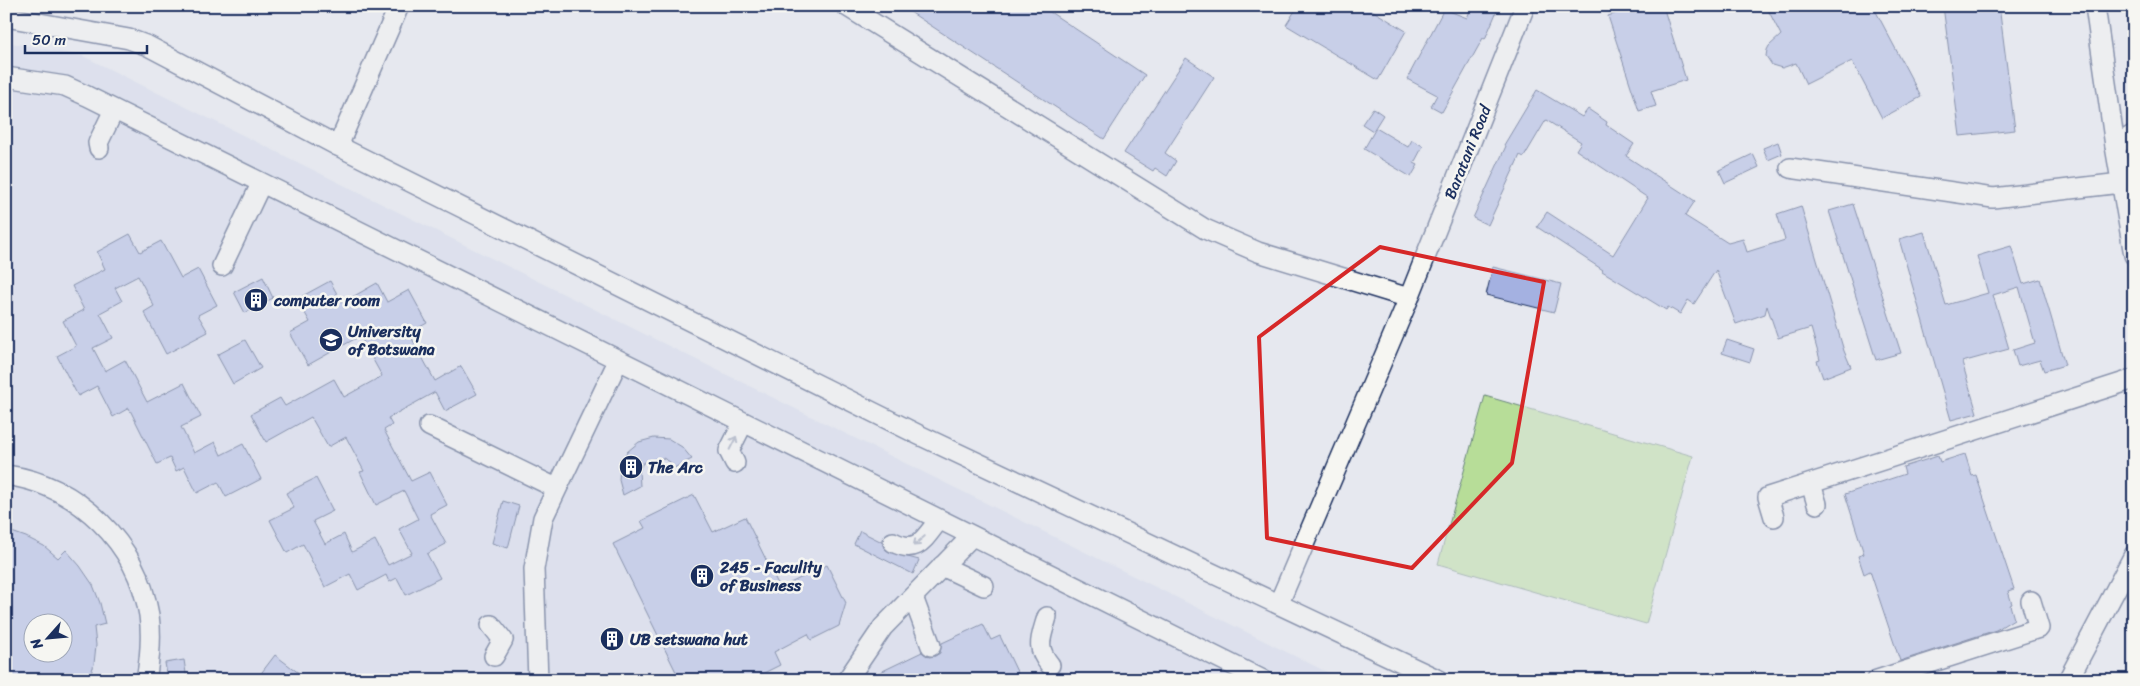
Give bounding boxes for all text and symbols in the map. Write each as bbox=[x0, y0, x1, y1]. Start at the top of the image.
scale bar bbox=[25, 22, 148, 54]
text: 50 m bbox=[32, 27, 67, 53]
street label: Baratani Road bbox=[1435, 99, 1500, 204]
place label: computer room bbox=[273, 286, 381, 315]
building icon: computer room bbox=[243, 287, 269, 313]
place label: University of Botswana bbox=[348, 317, 435, 364]
school or university icon: University of Botswana bbox=[318, 327, 344, 353]
one-way arrow bbox=[729, 436, 738, 451]
place label: The Arc bbox=[648, 453, 704, 482]
building icon: The Arc bbox=[618, 454, 644, 480]
one-way arrow bbox=[913, 536, 926, 547]
place label: 245 - Faculity of Business bbox=[719, 553, 822, 600]
building icon: 245 - Faculity of Business bbox=[689, 563, 715, 589]
north arrow bbox=[22, 614, 72, 664]
place label: UB setswana hut bbox=[630, 625, 748, 654]
building icon: UB setswana hut bbox=[599, 626, 625, 652]
text: N bbox=[23, 633, 51, 655]

